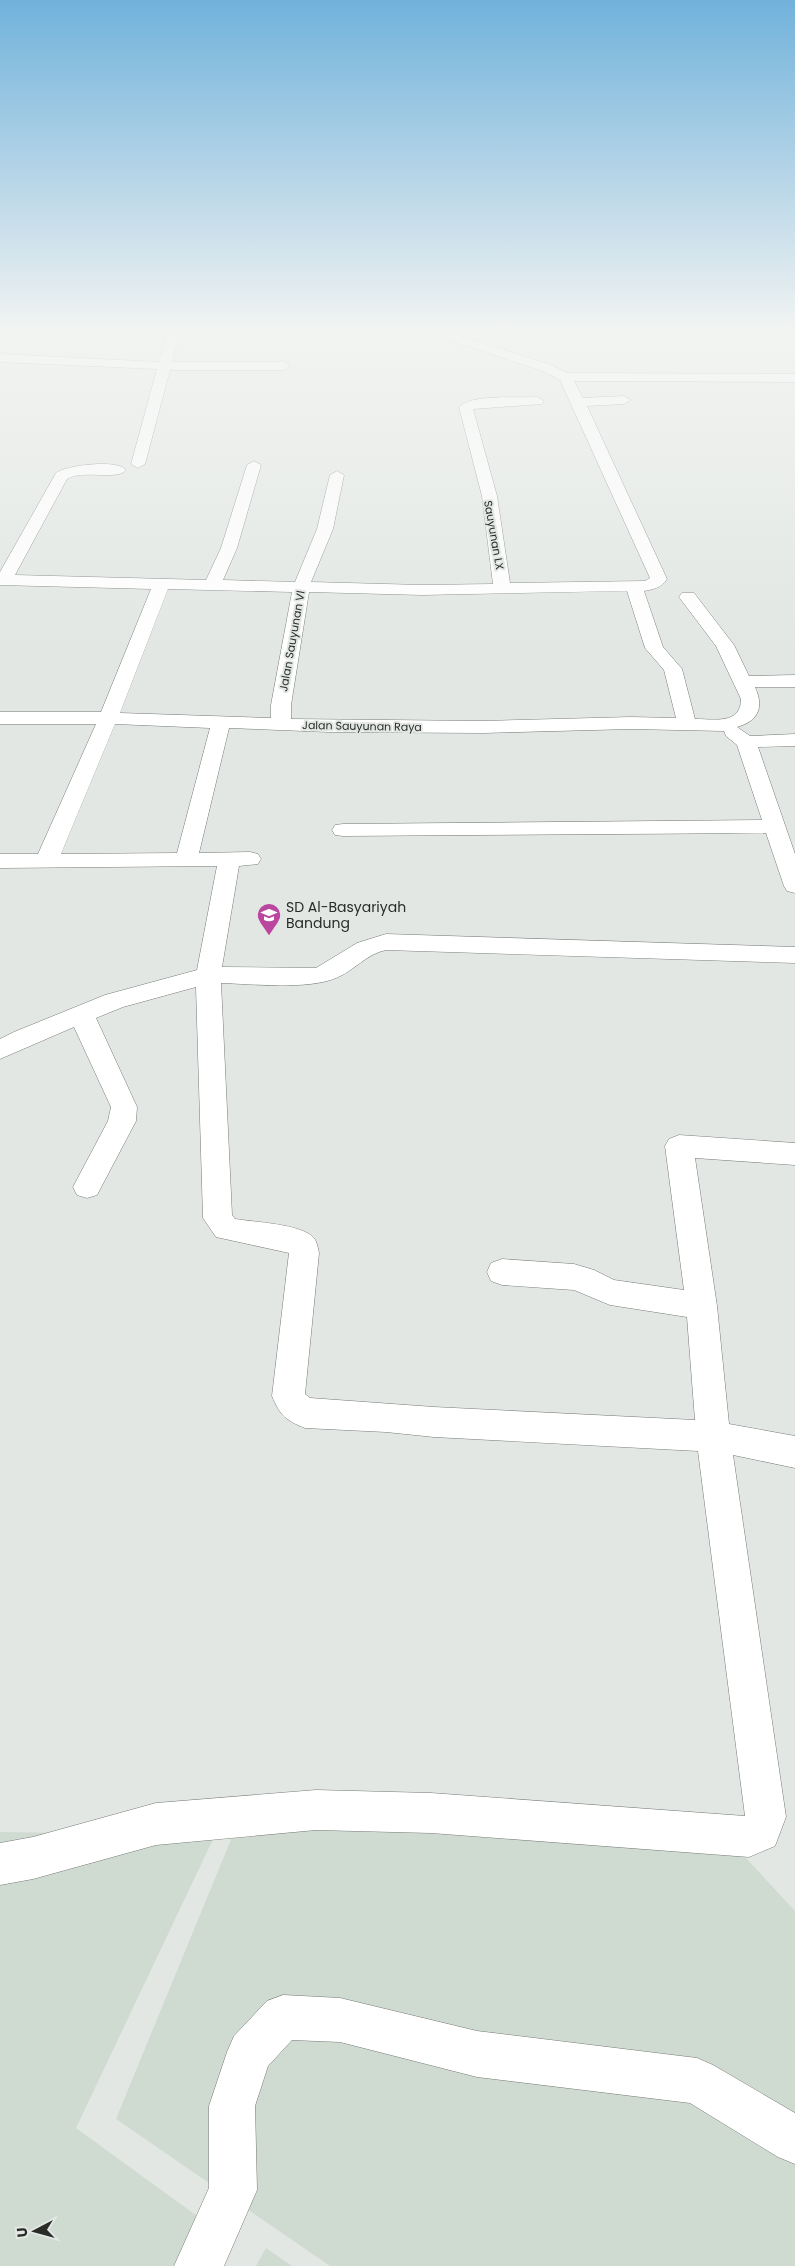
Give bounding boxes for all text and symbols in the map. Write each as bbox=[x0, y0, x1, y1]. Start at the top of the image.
street label: Sauyunan LX bbox=[480, 499, 508, 571]
street label: Jalan Sauyunan Vl bbox=[275, 589, 309, 693]
street label: Jalan Sauyunan Raya bbox=[302, 717, 422, 735]
place label: SD Al-Basyariyah Bandung bbox=[286, 897, 406, 933]
school or university icon: SD Al-Basyariyah Bandung bbox=[256, 902, 282, 936]
north arrow bbox=[10, 2206, 60, 2256]
text: U bbox=[12, 2226, 33, 2238]

